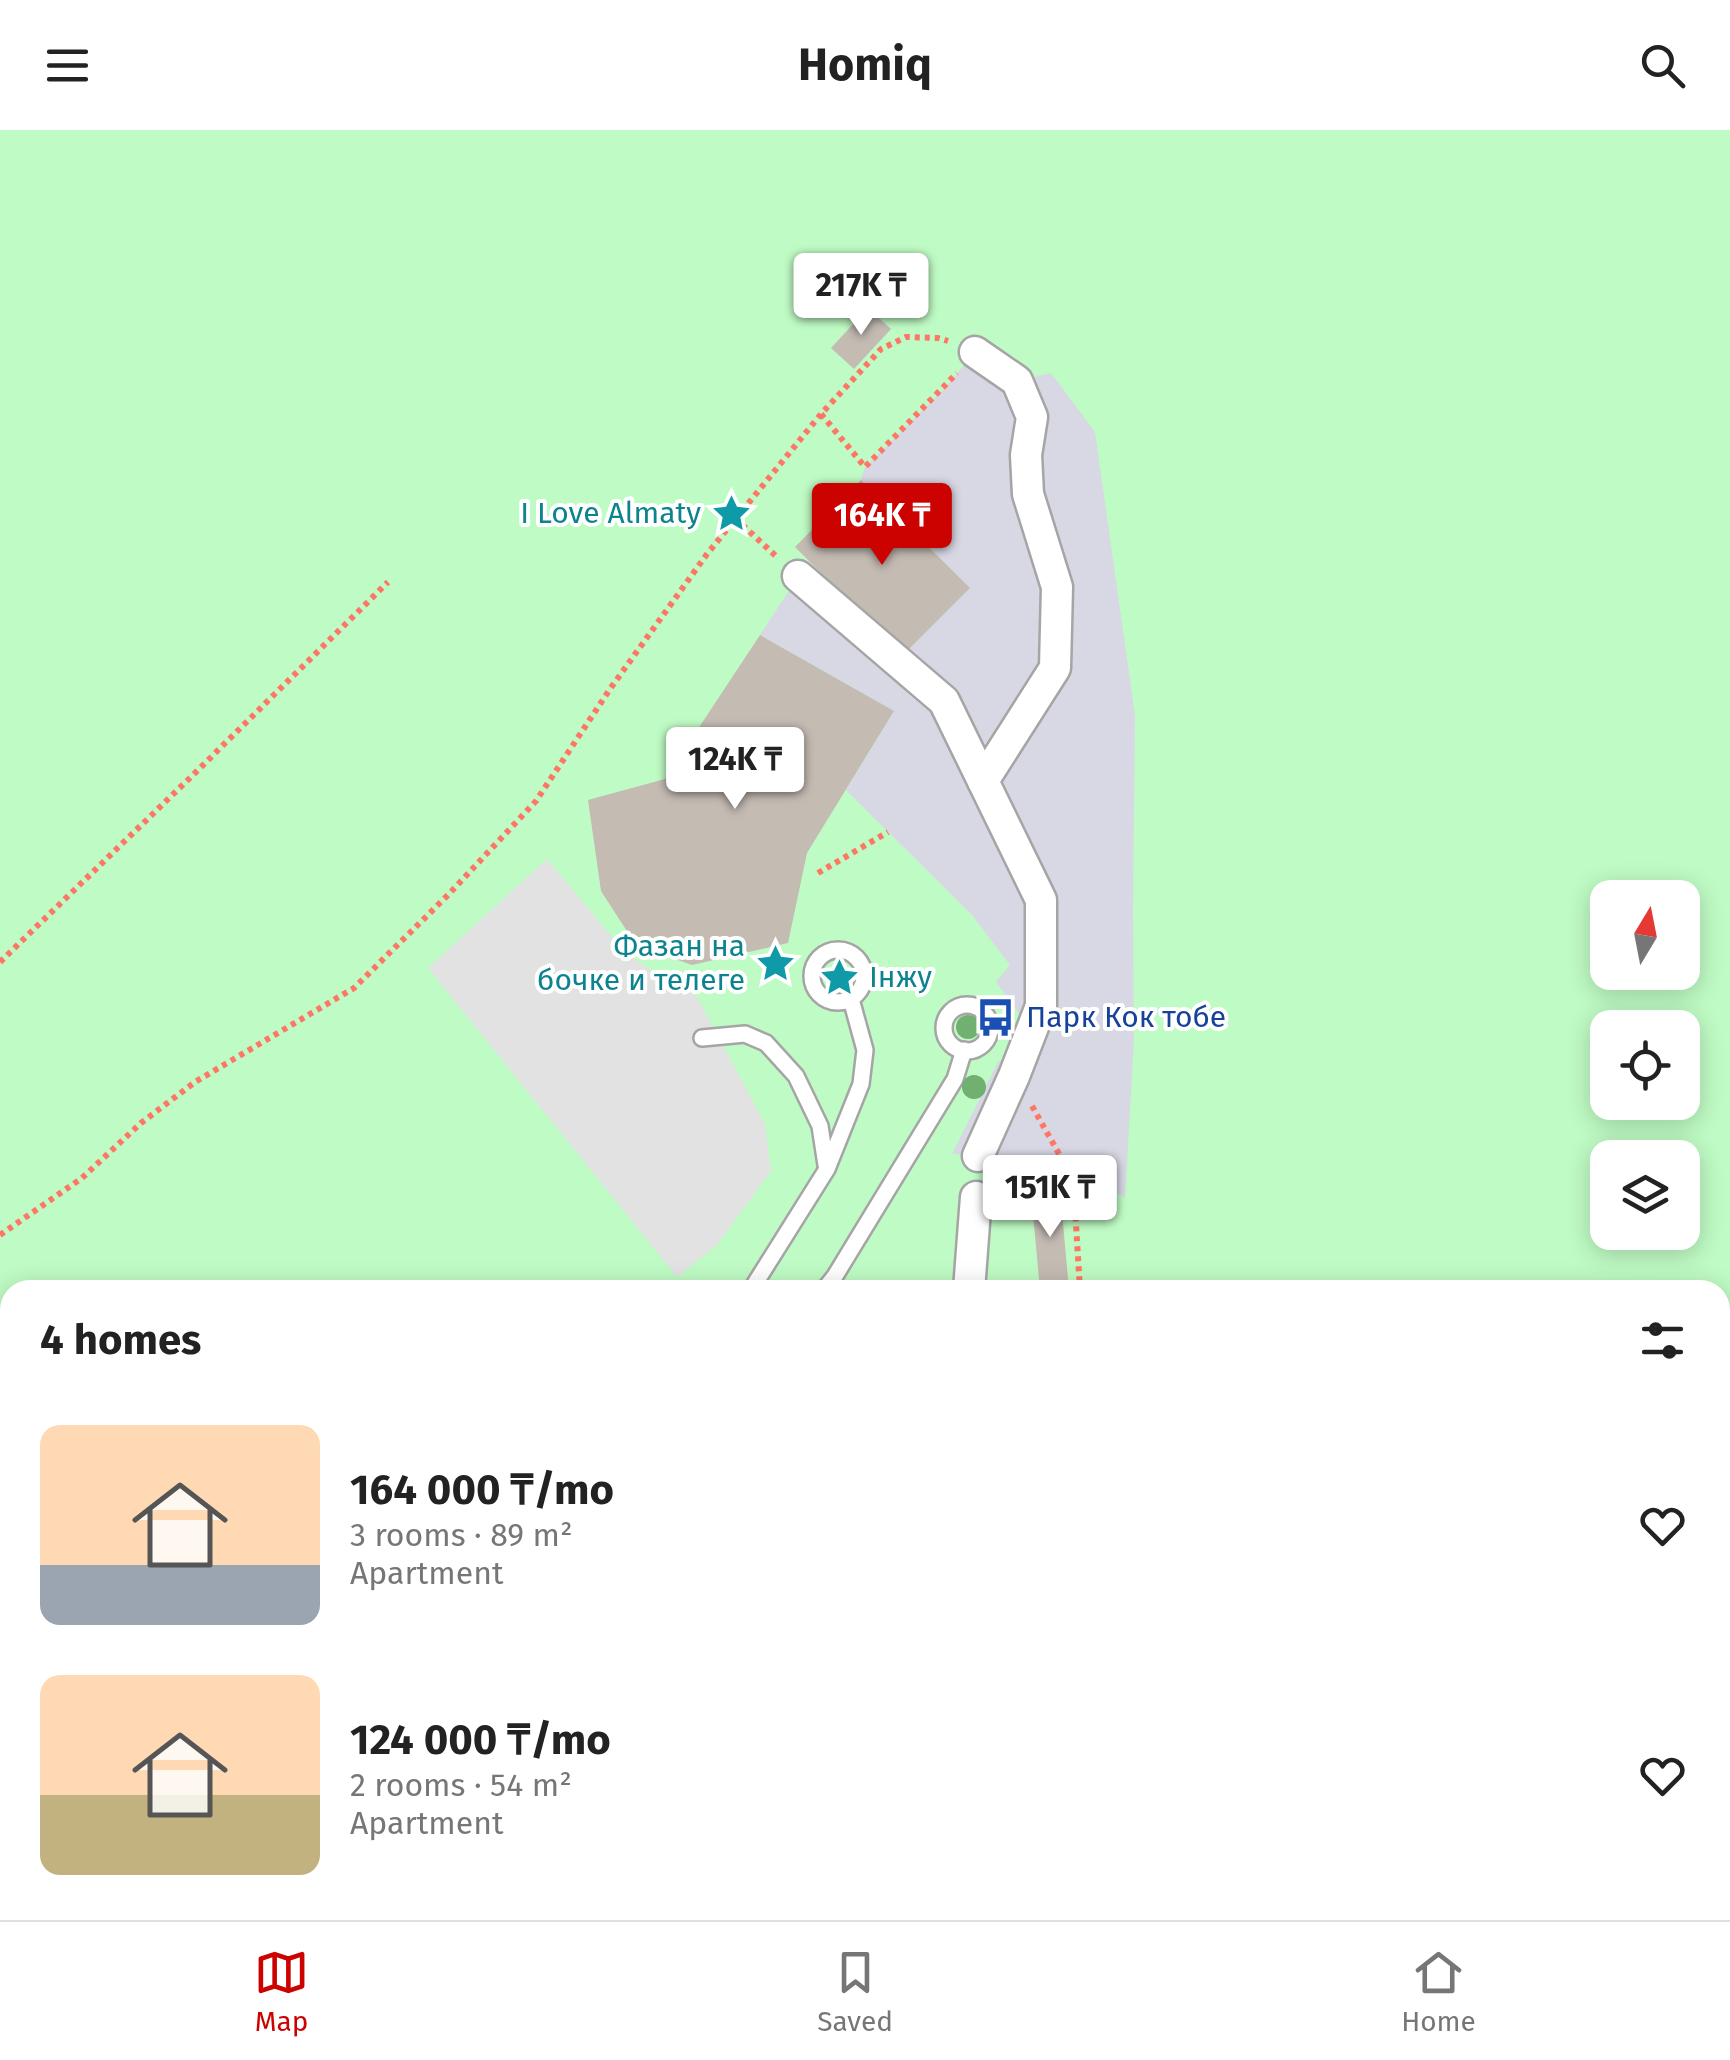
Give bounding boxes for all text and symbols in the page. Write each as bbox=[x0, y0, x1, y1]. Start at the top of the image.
icon: menu bbox=[40, 38, 95, 93]
text: Homiq bbox=[798, 38, 932, 92]
icon: search bbox=[1635, 38, 1690, 93]
pin: 217K ₸ bbox=[780, 253, 942, 338]
text: 217K ₸ bbox=[816, 266, 906, 304]
pin: 164K ₸ bbox=[801, 483, 963, 568]
place icon: I Love Almaty bbox=[710, 492, 752, 534]
place label: I Love Almaty bbox=[520, 495, 701, 531]
text: 164K ₸ bbox=[834, 496, 930, 534]
pin: 124K ₸ bbox=[654, 727, 816, 812]
text: 124K ₸ bbox=[688, 740, 782, 778]
north arrow bbox=[1590, 880, 1700, 990]
map controls bbox=[1590, 880, 1700, 1250]
place label: Фазан на бочке и телеге bbox=[537, 928, 745, 998]
place icon: Фазан на бочке и телеге bbox=[754, 942, 796, 984]
place icon: Інжу bbox=[818, 956, 860, 998]
place label: Інжу bbox=[869, 959, 932, 995]
bus stop icon: Парк Кок тобе bbox=[975, 996, 1017, 1038]
place label: Парк Кок тобе bbox=[1026, 999, 1226, 1035]
button: locate bbox=[1590, 1010, 1700, 1120]
button: layers bbox=[1590, 1140, 1700, 1250]
pin: 151K ₸ bbox=[969, 1155, 1131, 1240]
text: 151K ₸ bbox=[1005, 1168, 1095, 1206]
icon: filters bbox=[1635, 1313, 1690, 1368]
text: 4 homes bbox=[40, 1315, 201, 1365]
icon: home bbox=[120, 1465, 240, 1585]
text: 164 000 ₸/mo bbox=[350, 1465, 614, 1515]
icon: heart bbox=[1635, 1498, 1690, 1553]
text: 3 rooms · 89 m² bbox=[350, 1516, 573, 1554]
text: Apartment bbox=[350, 1554, 504, 1592]
icon: home bbox=[120, 1715, 240, 1835]
text: 124 000 ₸/mo bbox=[350, 1715, 611, 1765]
icon: heart bbox=[1635, 1748, 1690, 1803]
text: 2 rooms · 54 m² bbox=[350, 1766, 572, 1804]
text: Apartment bbox=[350, 1804, 504, 1842]
tab: Map bbox=[254, 1945, 309, 2038]
tab: Saved bbox=[817, 1945, 893, 2038]
tab: Home bbox=[1401, 1945, 1476, 2038]

